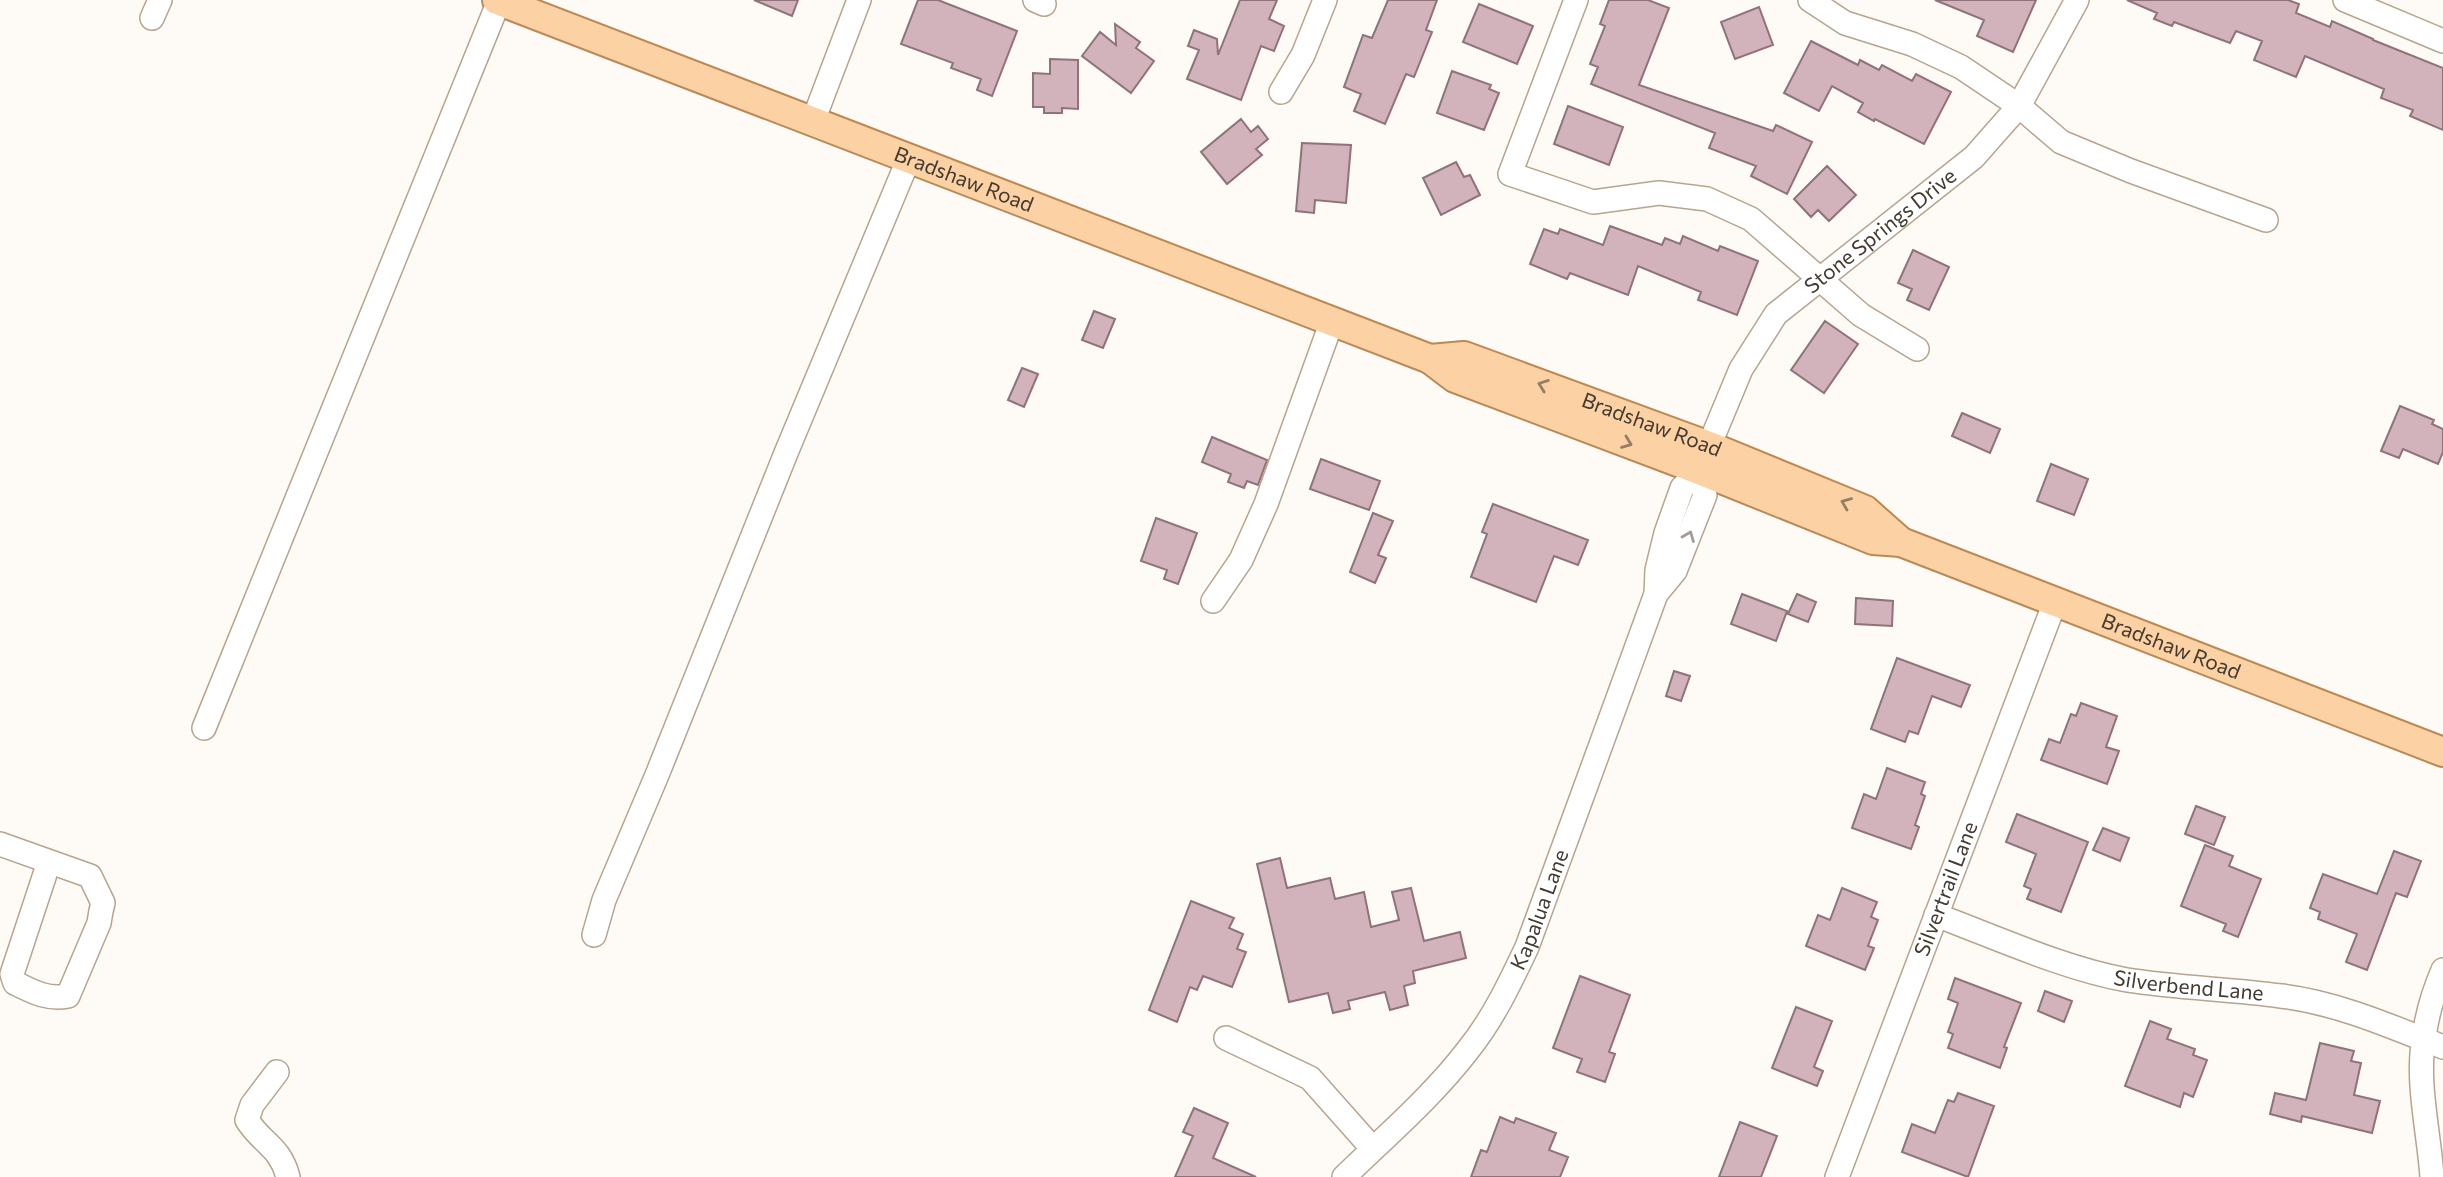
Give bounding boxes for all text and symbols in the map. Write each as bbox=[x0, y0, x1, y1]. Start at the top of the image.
street label: Bradshaw Road bbox=[891, 140, 1037, 216]
street label: Stone Springs Drive bbox=[1799, 162, 1960, 298]
one-way arrow bbox=[1537, 379, 1549, 393]
street label: Bradshaw Road bbox=[1579, 386, 1726, 461]
one-way arrow bbox=[1620, 435, 1632, 449]
one-way arrow bbox=[1841, 497, 1853, 511]
one-way arrow bbox=[1680, 530, 1694, 542]
street label: Bradshaw Road bbox=[2098, 607, 2245, 683]
street label: Silvertrail Lane bbox=[1908, 818, 1982, 959]
street label: Kapalua Lane bbox=[1504, 846, 1573, 973]
street label: Silverbend Lane bbox=[2112, 964, 2265, 1005]

